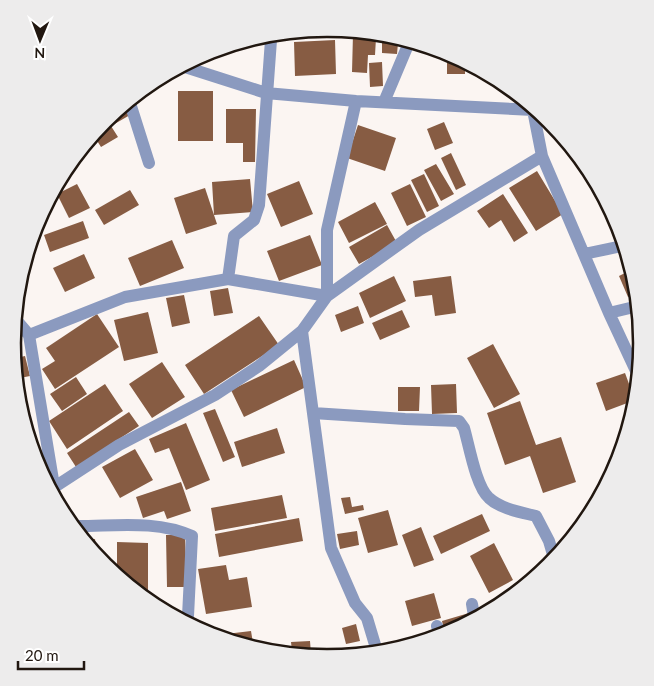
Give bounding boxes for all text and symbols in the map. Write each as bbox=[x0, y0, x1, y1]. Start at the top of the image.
north arrow bbox=[15, 15, 65, 65]
text: N bbox=[34, 45, 45, 62]
scale bar bbox=[18, 638, 84, 670]
text: 20 m bbox=[25, 646, 59, 664]

